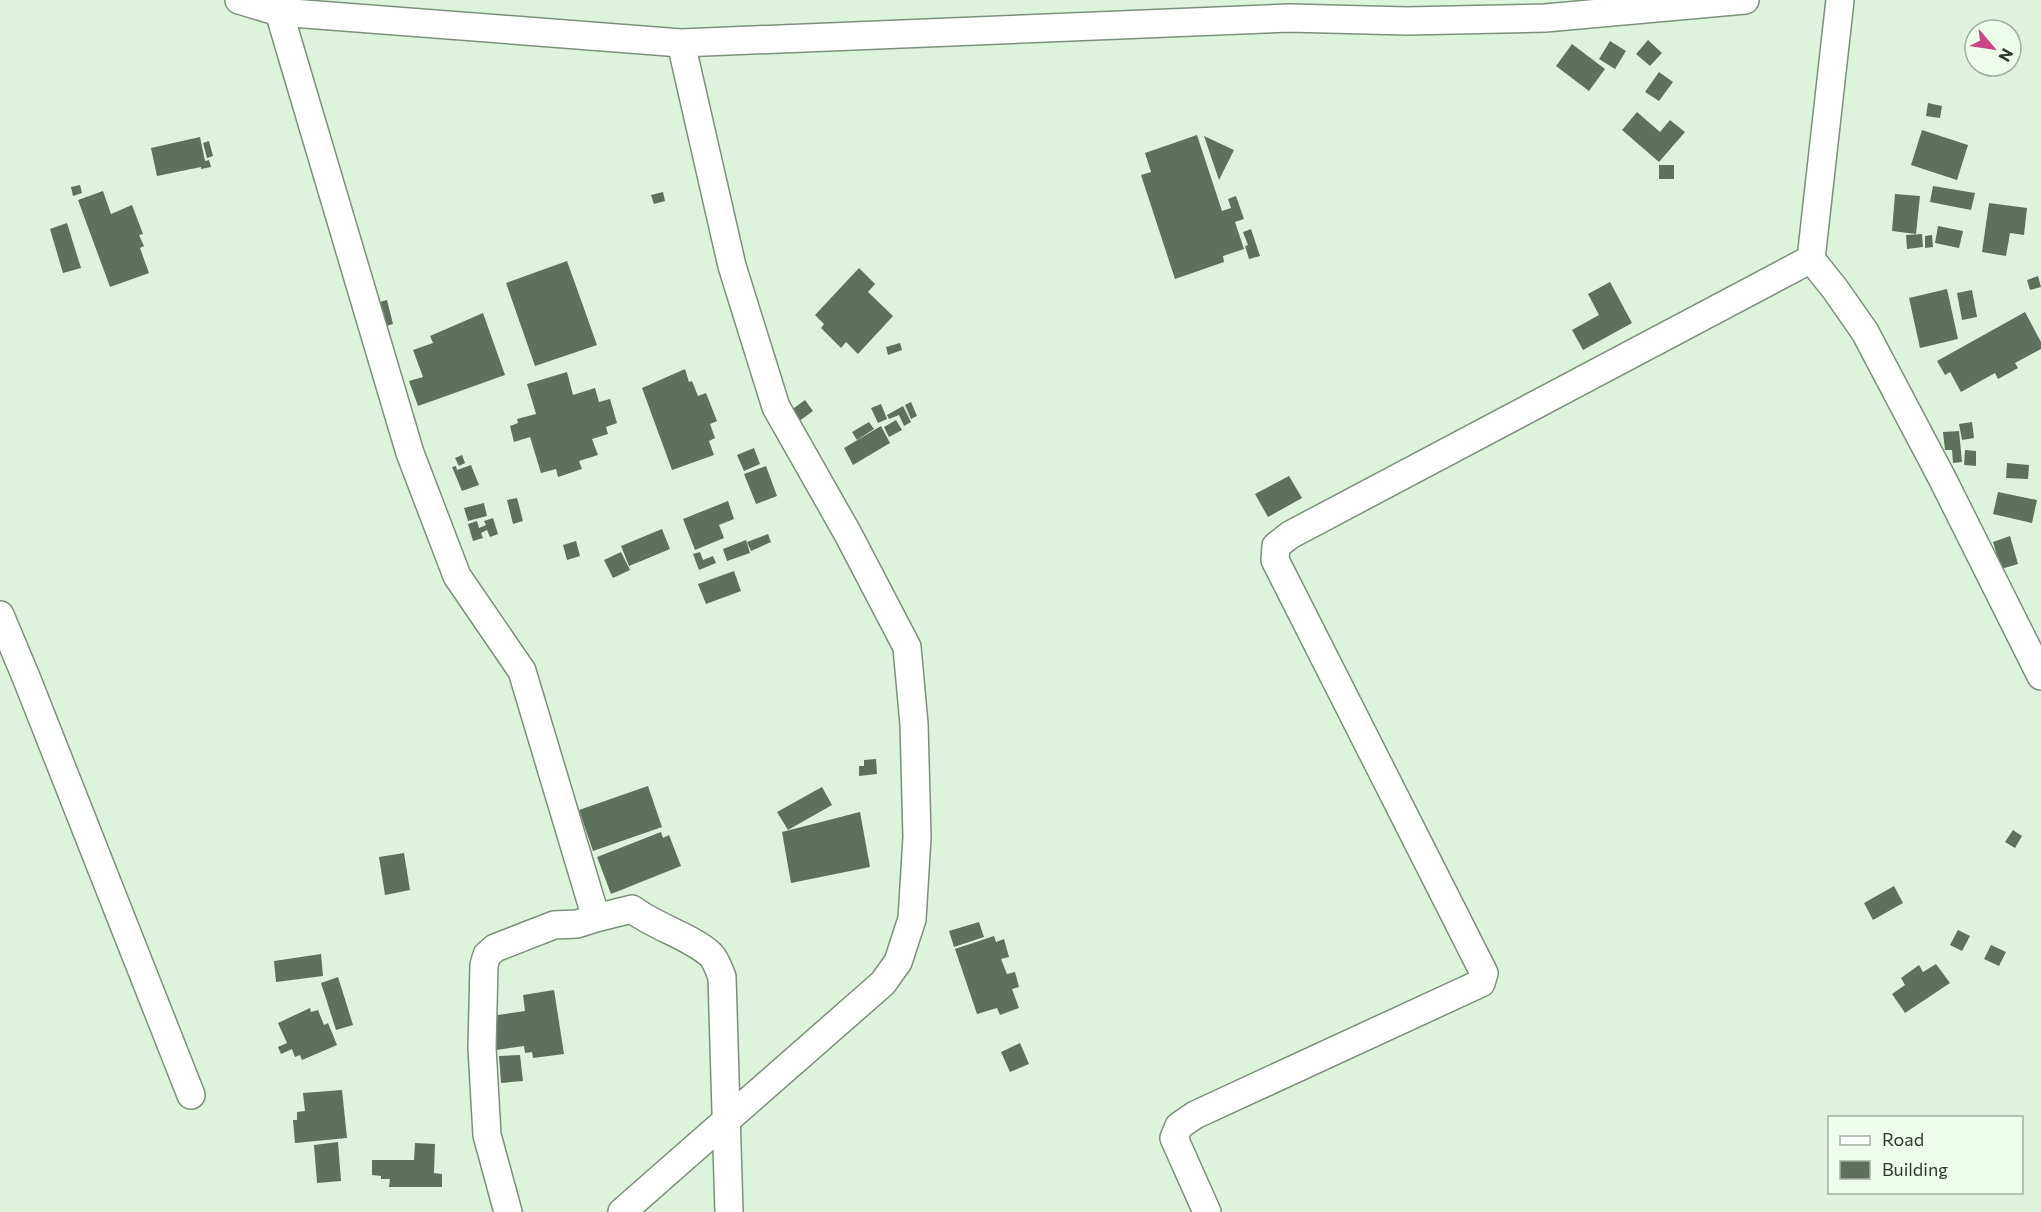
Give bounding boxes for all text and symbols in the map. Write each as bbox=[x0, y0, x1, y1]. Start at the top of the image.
north arrow bbox=[1963, 18, 2023, 78]
text: N bbox=[1995, 46, 2018, 65]
legend bbox=[1828, 1116, 2023, 1194]
text: Road bbox=[1882, 1128, 1924, 1150]
text: Building bbox=[1882, 1158, 1948, 1180]

